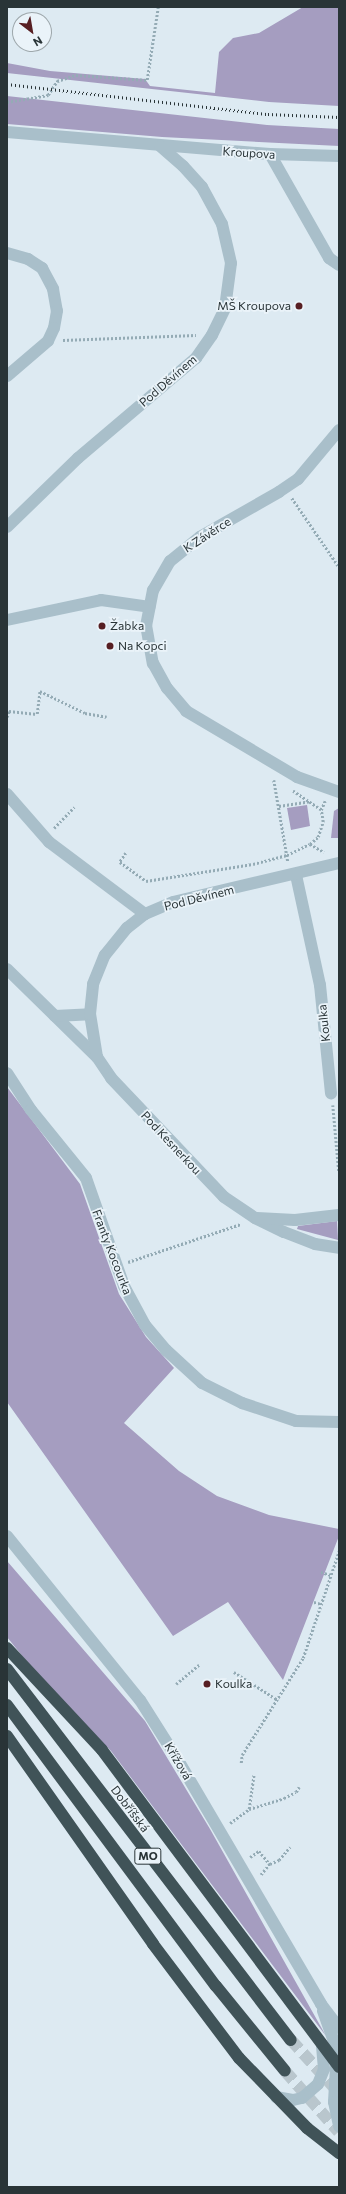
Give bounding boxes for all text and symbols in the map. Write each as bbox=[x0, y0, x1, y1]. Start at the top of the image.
north arrow bbox=[12, 12, 52, 52]
text: N bbox=[31, 34, 45, 50]
street label: Kroupova bbox=[222, 144, 276, 162]
place label: MŠ Kroupova bbox=[217, 299, 291, 313]
marker: MŠ Kroupova bbox=[294, 301, 304, 311]
street label: Pod Děvínem bbox=[136, 352, 200, 410]
street label: K Závěrce bbox=[181, 514, 233, 556]
place label: Žabka bbox=[110, 619, 144, 633]
marker: Žabka bbox=[97, 621, 107, 631]
place label: Na Kopci bbox=[118, 639, 167, 653]
marker: Na Kopci bbox=[105, 641, 115, 651]
street label: Pod Děvínem bbox=[162, 882, 236, 914]
street label: Koulka bbox=[315, 1004, 333, 1042]
street label: Pod Kesnerkou bbox=[138, 1108, 204, 1178]
street label: Franty Kocourka bbox=[89, 1207, 135, 1297]
place label: Koulka bbox=[215, 1677, 252, 1691]
marker: Koulka bbox=[202, 1679, 212, 1689]
street label: Křížová bbox=[161, 1740, 195, 1782]
street label: Dobříšská bbox=[108, 1783, 152, 1835]
road number: MO bbox=[134, 1847, 162, 1865]

